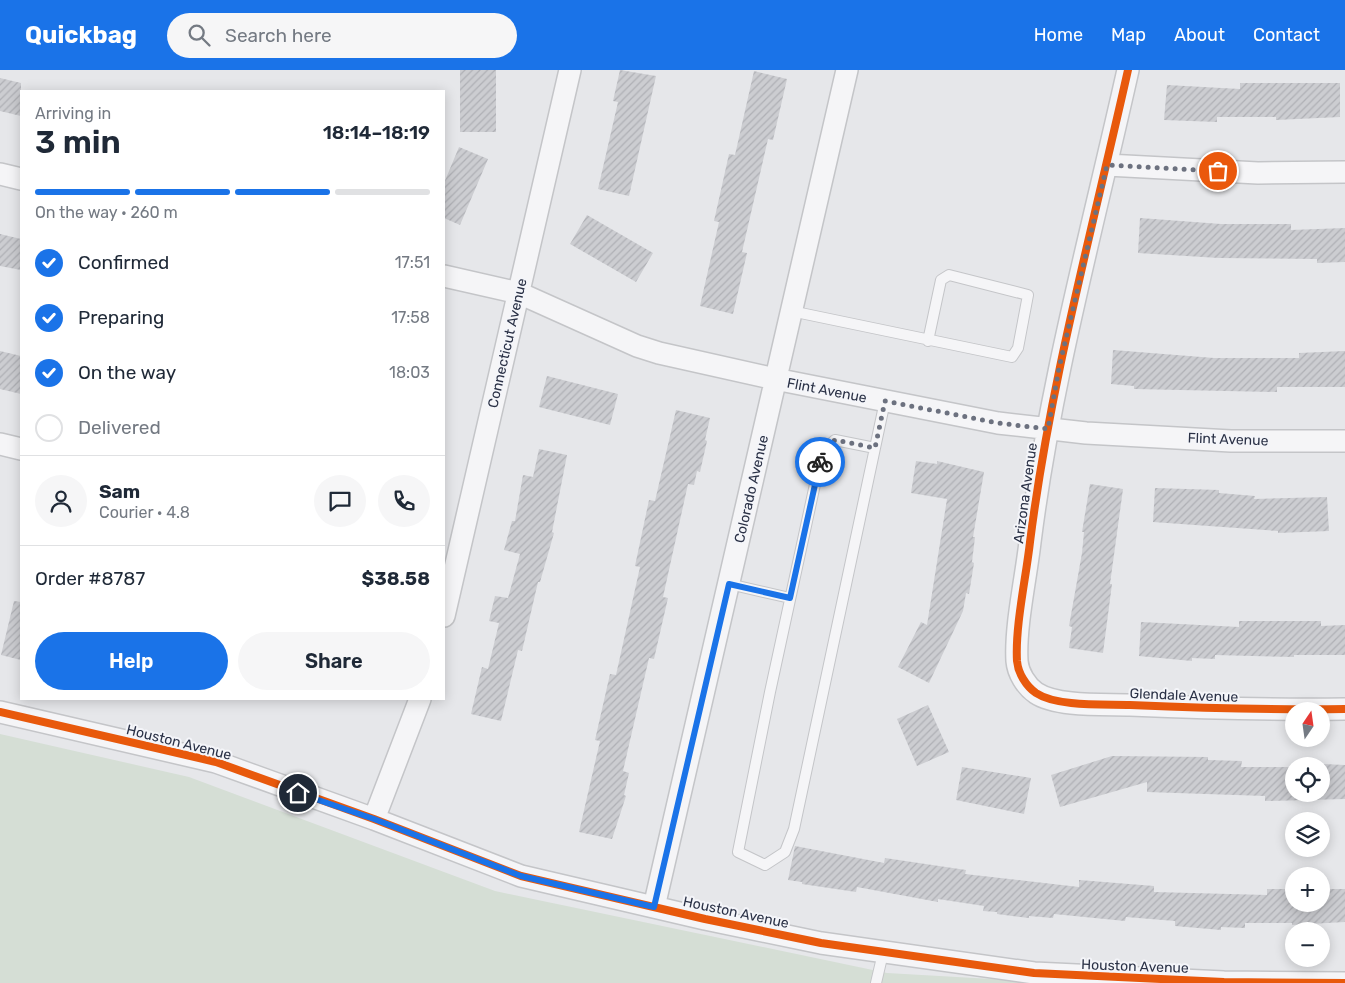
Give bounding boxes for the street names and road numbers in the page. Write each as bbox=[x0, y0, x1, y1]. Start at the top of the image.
street label: Connecticut Avenue bbox=[484, 277, 531, 410]
street label: Flint Avenue bbox=[786, 374, 868, 407]
street label: Flint Avenue bbox=[1187, 430, 1269, 449]
street label: Colorado Avenue bbox=[731, 433, 772, 545]
street label: Arizona Avenue bbox=[1010, 441, 1041, 544]
street label: Glendale Avenue bbox=[1129, 685, 1239, 706]
street label: Houston Avenue bbox=[125, 721, 233, 764]
street label: Houston Avenue bbox=[681, 893, 790, 932]
street label: Houston Avenue bbox=[1081, 956, 1189, 977]

